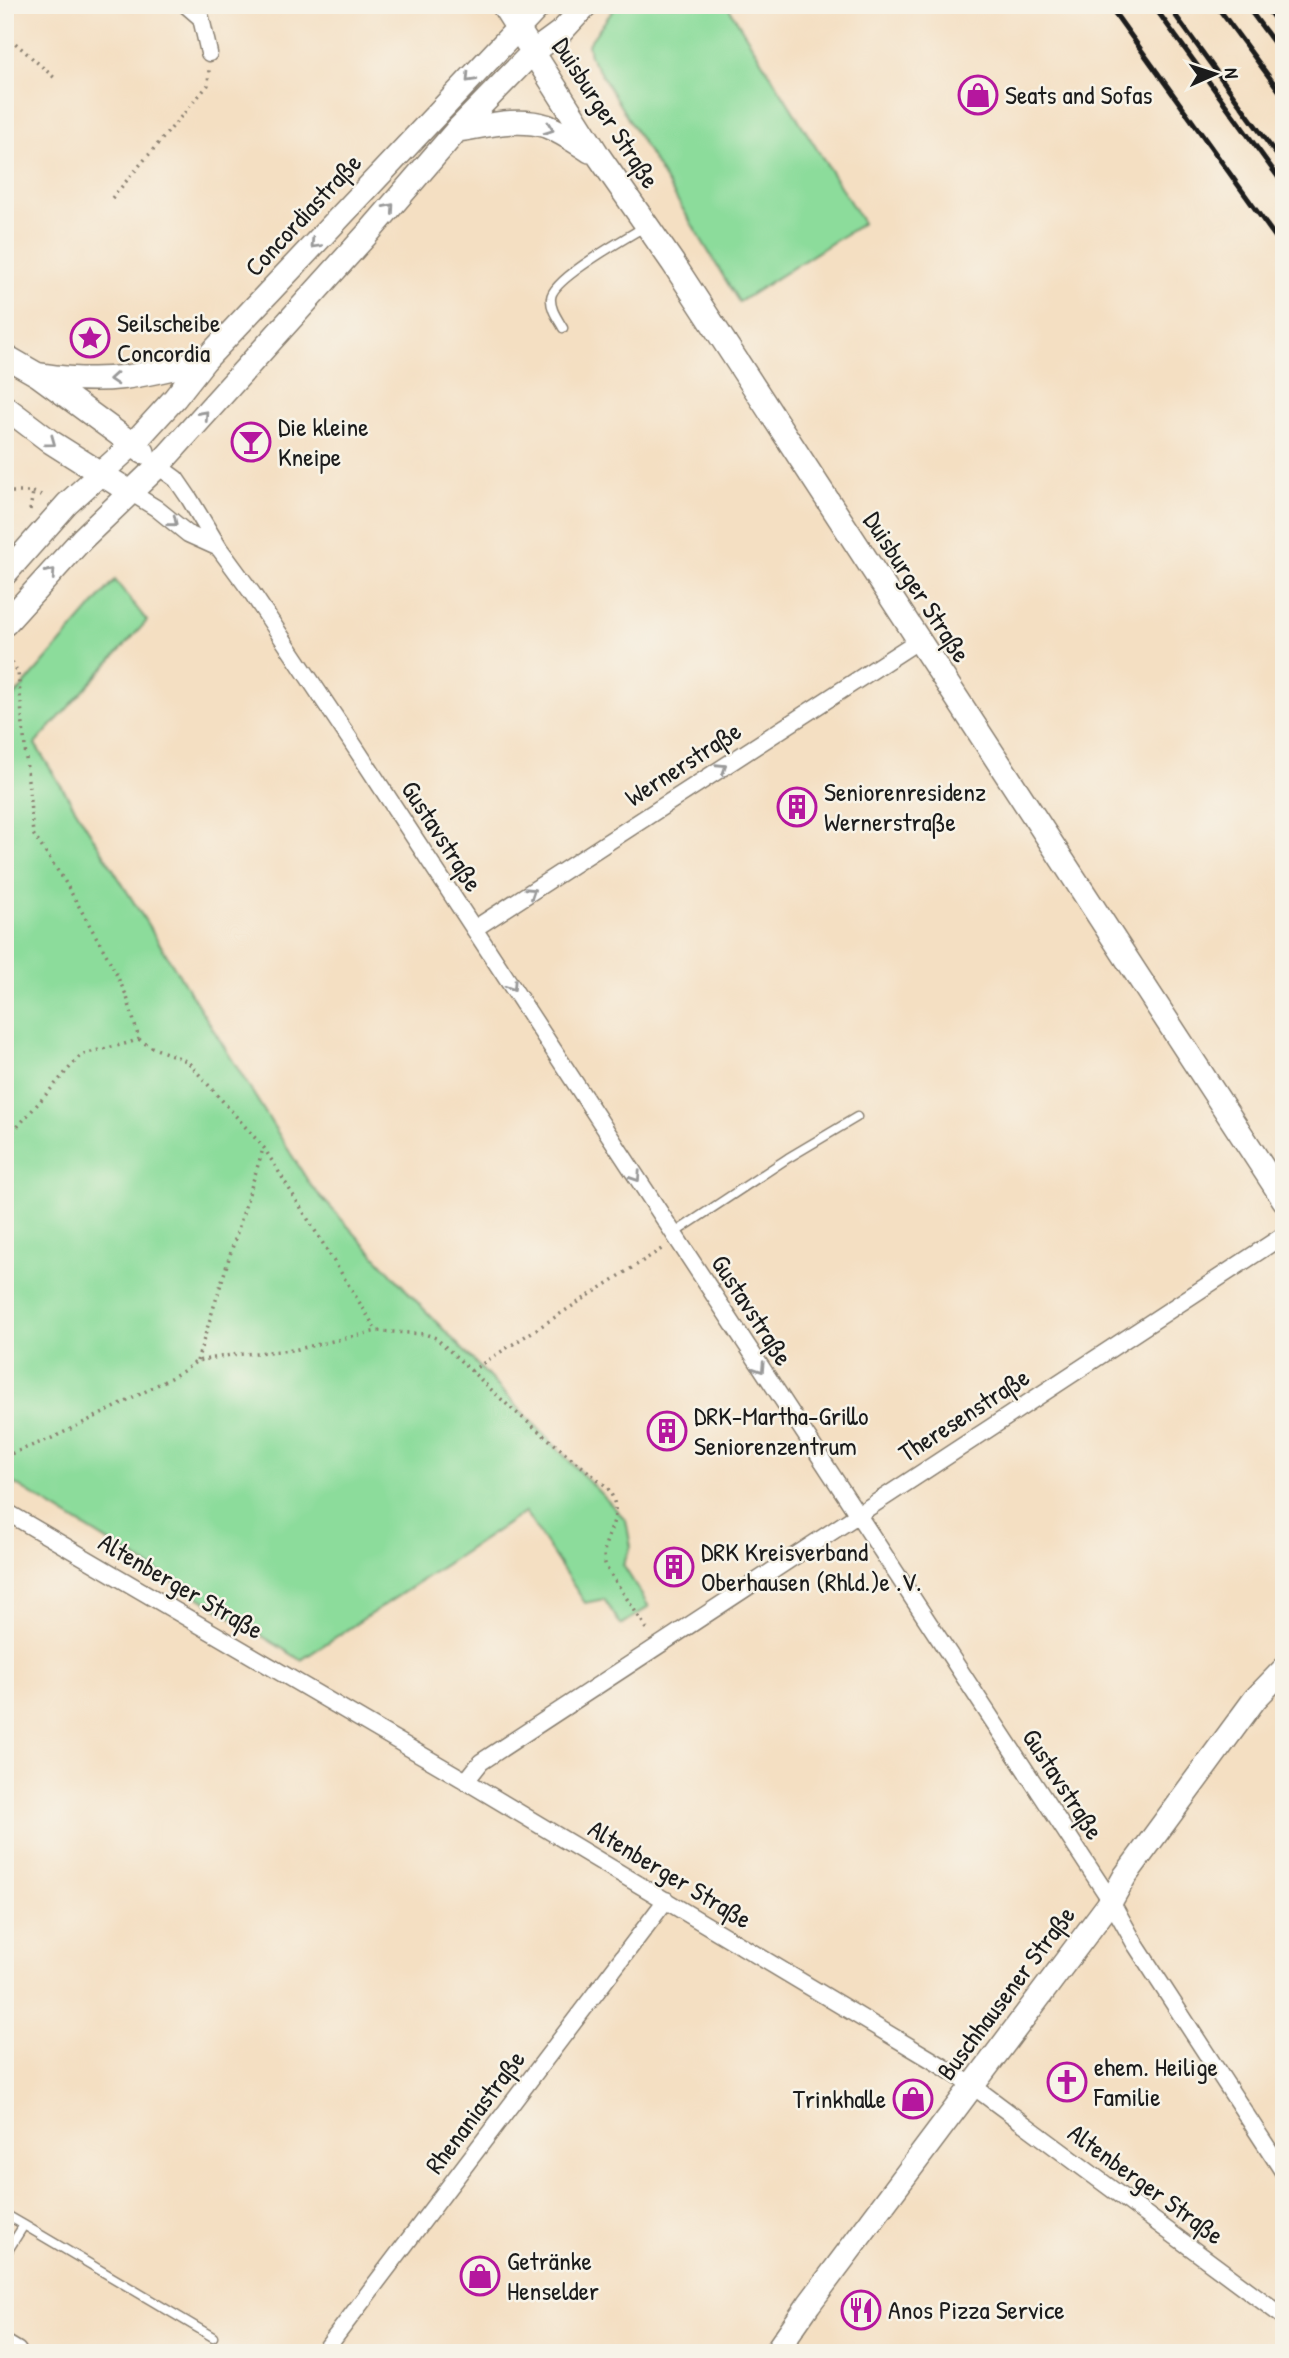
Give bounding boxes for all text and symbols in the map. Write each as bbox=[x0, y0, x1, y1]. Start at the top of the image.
street label: Duisburger Straße bbox=[545, 31, 668, 195]
north arrow bbox=[1180, 38, 1250, 108]
text: N bbox=[1219, 67, 1245, 79]
one-way arrow bbox=[466, 70, 479, 83]
shop icon: Seats and Sofas bbox=[957, 74, 999, 116]
place label: Seats and Sofas bbox=[1005, 77, 1152, 112]
one-way arrow bbox=[542, 121, 554, 135]
street label: Concordiastraße bbox=[236, 146, 369, 284]
one-way arrow bbox=[382, 203, 394, 216]
one-way arrow bbox=[310, 236, 323, 249]
place label: Seilscheibe Concordia bbox=[117, 305, 220, 370]
place icon: Seilscheibe Concordia bbox=[69, 317, 111, 359]
one-way arrow bbox=[108, 372, 119, 387]
place label: Die kleine Kneipe bbox=[278, 409, 368, 474]
one-way arrow bbox=[196, 410, 208, 423]
bar icon: Die kleine Kneipe bbox=[230, 421, 272, 463]
one-way arrow bbox=[43, 434, 56, 446]
street label: Duisburger Straße bbox=[856, 505, 979, 669]
one-way arrow bbox=[165, 514, 178, 526]
one-way arrow bbox=[43, 568, 56, 581]
street label: Wernerstraße bbox=[618, 713, 748, 814]
one-way arrow bbox=[714, 764, 727, 777]
street label: Gustavstraße bbox=[394, 773, 491, 898]
place label: Seniorenresidenz Wernerstraße bbox=[824, 774, 986, 839]
building icon: Seniorenresidenz Wernerstraße bbox=[776, 786, 818, 828]
one-way arrow bbox=[524, 888, 537, 901]
one-way arrow bbox=[504, 979, 517, 992]
one-way arrow bbox=[628, 1169, 641, 1182]
street label: Gustavstraße bbox=[704, 1247, 801, 1372]
street label: Theresenstraße bbox=[892, 1359, 1036, 1470]
one-way arrow bbox=[752, 1360, 765, 1373]
place label: DRK-Martha-Grillo Seniorenzentrum bbox=[694, 1398, 869, 1463]
building icon: DRK-Martha-Grillo Seniorenzentrum bbox=[646, 1410, 688, 1452]
street label: Altenberger Straße bbox=[92, 1524, 270, 1647]
place label: DRK Kreisverband Oberhausen (Rhld.)e .V. bbox=[701, 1534, 922, 1599]
building icon: DRK Kreisverband Oberhausen (Rhld.)e .V. bbox=[653, 1546, 695, 1588]
street label: Gustavstraße bbox=[1015, 1721, 1112, 1846]
street label: Altenberger Straße bbox=[582, 1811, 758, 1936]
street label: Buschhausener Straße bbox=[929, 1898, 1083, 2087]
street label: Rhenaniastraße bbox=[417, 2043, 533, 2181]
place label: ehem. Heilige Familie bbox=[1093, 2049, 1218, 2114]
church icon: ehem. Heilige Familie bbox=[1046, 2061, 1088, 2103]
shop icon: Trinkhalle bbox=[892, 2078, 934, 2120]
place label: Trinkhalle bbox=[793, 2081, 886, 2116]
street label: Altenberger Straße bbox=[1061, 2115, 1231, 2252]
place label: Getränke Henselder bbox=[507, 2243, 599, 2308]
shop icon: Getränke Henselder bbox=[459, 2255, 501, 2297]
restaurant icon: Anos Pizza Service bbox=[840, 2289, 882, 2331]
place label: Anos Pizza Service bbox=[888, 2292, 1065, 2327]

